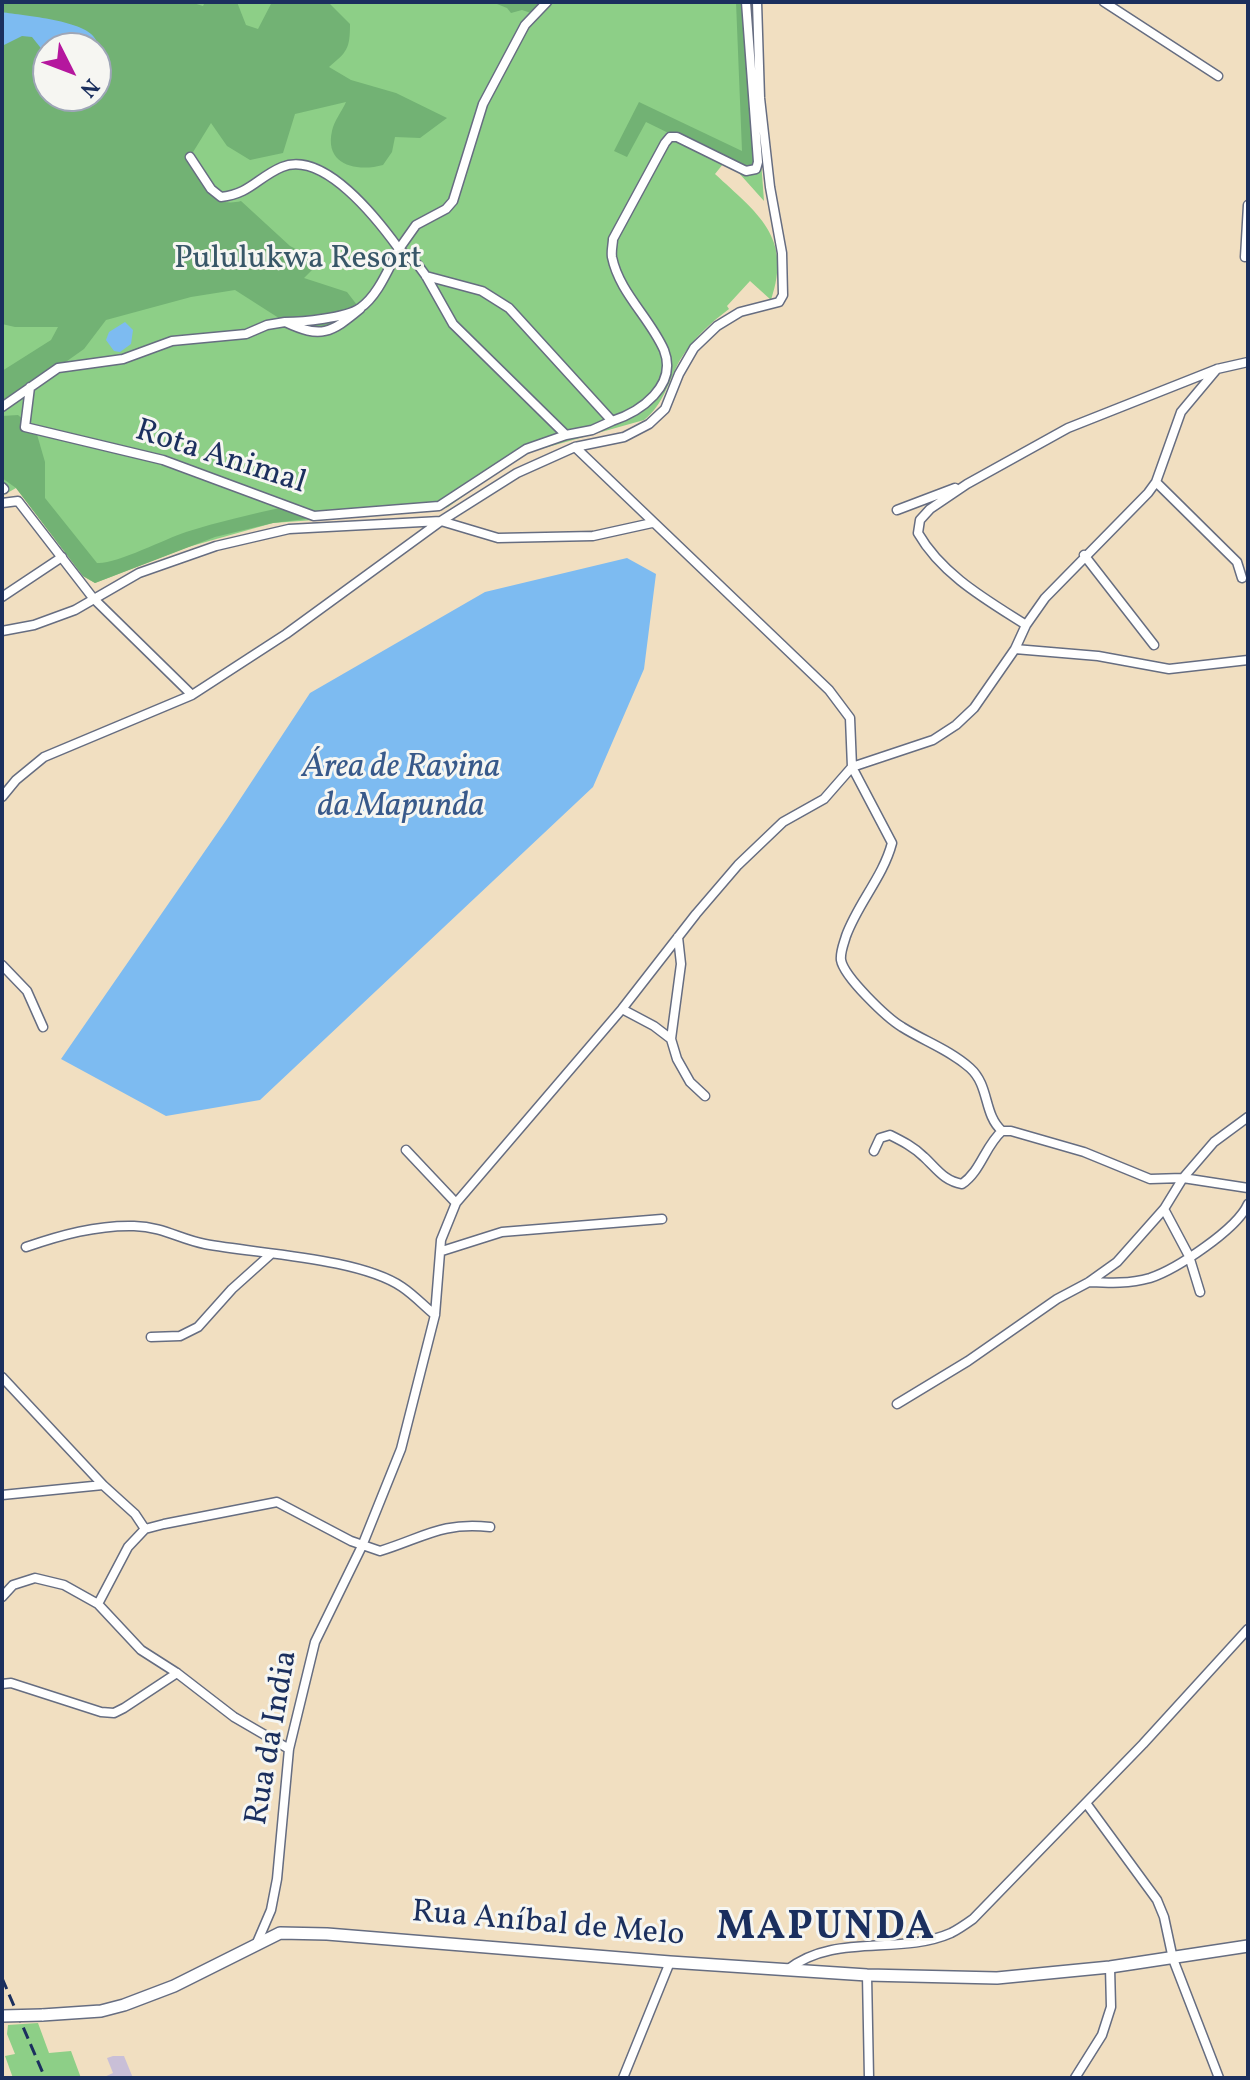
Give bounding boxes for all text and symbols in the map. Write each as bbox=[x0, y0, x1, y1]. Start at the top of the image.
north arrow bbox=[32, 32, 112, 112]
text: N bbox=[72, 71, 106, 103]
park label: Pululukwa Resort bbox=[174, 242, 422, 280]
street label: Rota Animal bbox=[130, 413, 310, 505]
water label: Área de Ravina da Mapunda bbox=[302, 750, 500, 830]
street label: Rua da India bbox=[240, 1648, 308, 1828]
street label: Rua Aníbal de Melo bbox=[410, 1895, 686, 1957]
district label: MAPUNDA bbox=[716, 1907, 936, 1955]

